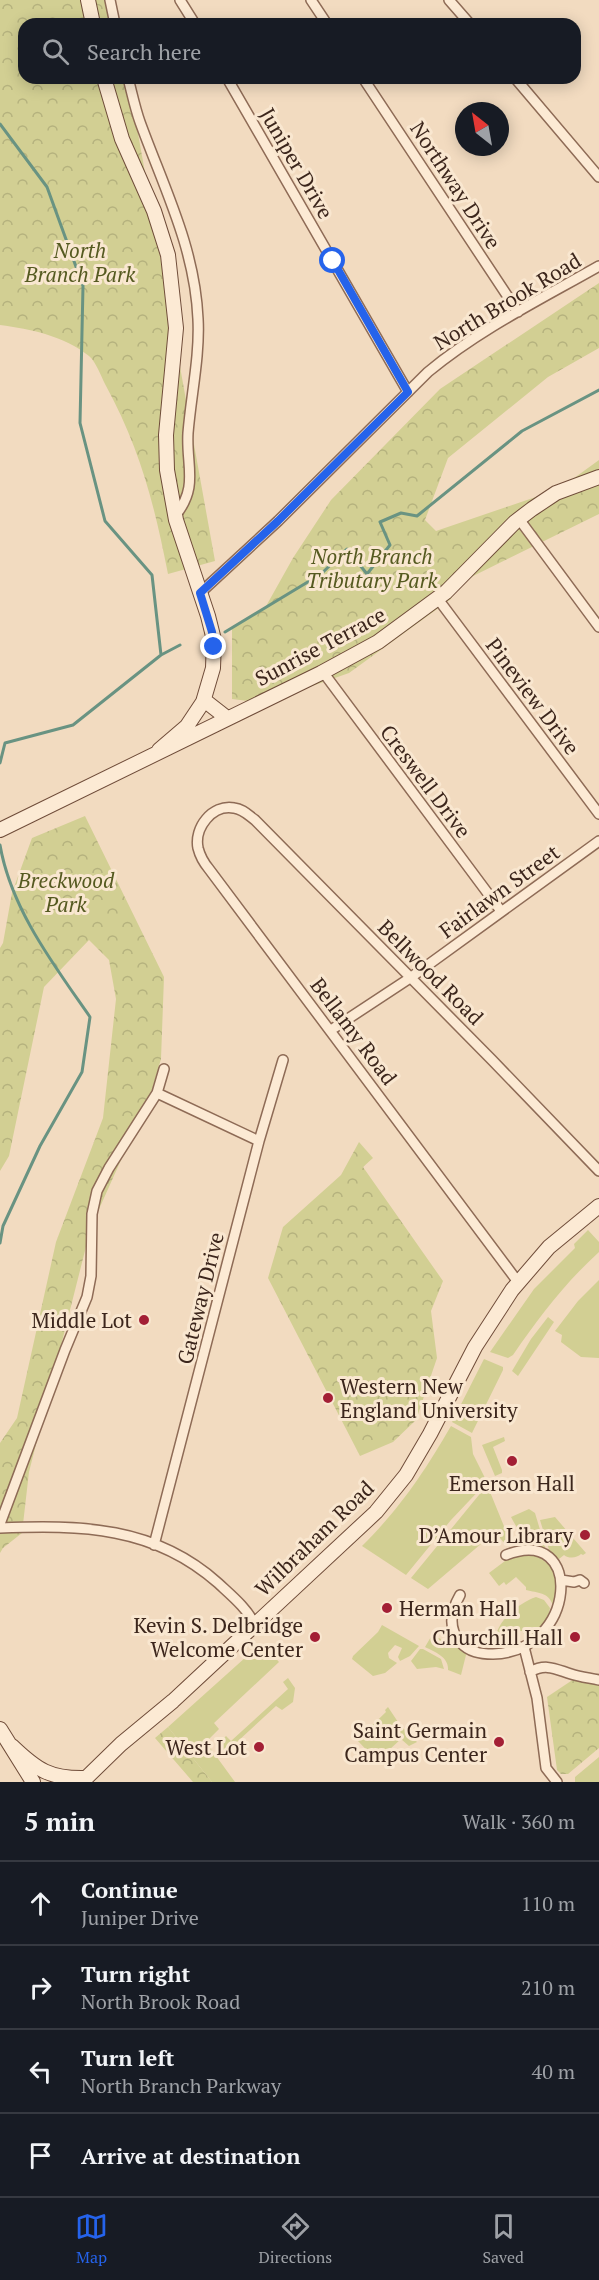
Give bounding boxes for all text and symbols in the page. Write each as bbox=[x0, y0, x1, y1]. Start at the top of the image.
search box bbox=[18, 18, 581, 84]
icon: search bbox=[39, 35, 72, 68]
text: Search here bbox=[87, 37, 201, 66]
street label: Juniper Drive bbox=[254, 102, 340, 224]
north arrow bbox=[455, 102, 509, 156]
street label: Northway Drive bbox=[404, 116, 508, 254]
park label: North Branch Park bbox=[24, 236, 136, 288]
street label: North Brook Road bbox=[428, 246, 586, 356]
route start bbox=[319, 247, 345, 273]
park label: North Branch Tributary Park bbox=[306, 542, 439, 594]
street label: Sunrise Terrace bbox=[250, 600, 390, 692]
street label: Pineview Drive bbox=[480, 632, 586, 760]
route end bbox=[200, 633, 226, 659]
street label: Creswell Drive bbox=[374, 719, 478, 843]
street label: Fairlawn Street bbox=[433, 838, 565, 944]
park label: Breckwood Park bbox=[17, 866, 115, 918]
street label: Bellwood Road bbox=[372, 913, 490, 1031]
street label: Bellamy Road bbox=[304, 972, 404, 1091]
street label: Gateway Drive bbox=[170, 1229, 230, 1367]
place label: Middle Lot bbox=[31, 1306, 132, 1334]
marker: Middle Lot bbox=[137, 1313, 151, 1327]
place label: Western New England University bbox=[340, 1372, 518, 1424]
marker: Western New England University bbox=[321, 1391, 335, 1405]
marker: Emerson Hall bbox=[505, 1454, 519, 1468]
place label: Emerson Hall bbox=[449, 1469, 575, 1497]
street label: Wilbraham Road bbox=[248, 1474, 380, 1602]
place label: D’Amour Library bbox=[419, 1521, 573, 1549]
marker: D’Amour Library bbox=[578, 1528, 592, 1542]
place label: Herman Hall bbox=[399, 1594, 518, 1622]
marker: Herman Hall bbox=[380, 1601, 394, 1615]
place label: Kevin S. Delbridge Welcome Center bbox=[133, 1611, 303, 1663]
place label: Churchill Hall bbox=[432, 1623, 563, 1651]
marker: Kevin S. Delbridge Welcome Center bbox=[308, 1630, 322, 1644]
marker: Churchill Hall bbox=[568, 1630, 582, 1644]
place label: Saint Germain Campus Center bbox=[344, 1716, 488, 1768]
place label: West Lot bbox=[165, 1733, 247, 1761]
marker: Saint Germain Campus Center bbox=[492, 1735, 506, 1749]
marker: West Lot bbox=[252, 1740, 266, 1754]
text: 5 min bbox=[24, 1804, 95, 1838]
text: Walk · 360 m bbox=[463, 1808, 575, 1835]
text: Continue bbox=[81, 1875, 178, 1904]
icon: ahead bbox=[24, 1887, 57, 1920]
text: 110 m bbox=[521, 1890, 575, 1917]
text: Juniper Drive bbox=[81, 1904, 199, 1931]
text: Turn right bbox=[81, 1959, 190, 1988]
icon: right bbox=[24, 1971, 57, 2004]
text: 210 m bbox=[521, 1974, 575, 2001]
text: North Brook Road bbox=[81, 1988, 240, 2015]
text: Turn left bbox=[81, 2043, 174, 2072]
icon: left bbox=[24, 2055, 57, 2088]
text: 40 m bbox=[532, 2058, 575, 2085]
text: North Branch Parkway bbox=[81, 2072, 281, 2099]
icon: arrive bbox=[24, 2139, 57, 2172]
text: Arrive at destination bbox=[81, 2141, 300, 2170]
tab: Map bbox=[75, 2210, 108, 2268]
tab: Directions bbox=[258, 2210, 332, 2268]
tab: Saved bbox=[482, 2210, 524, 2268]

